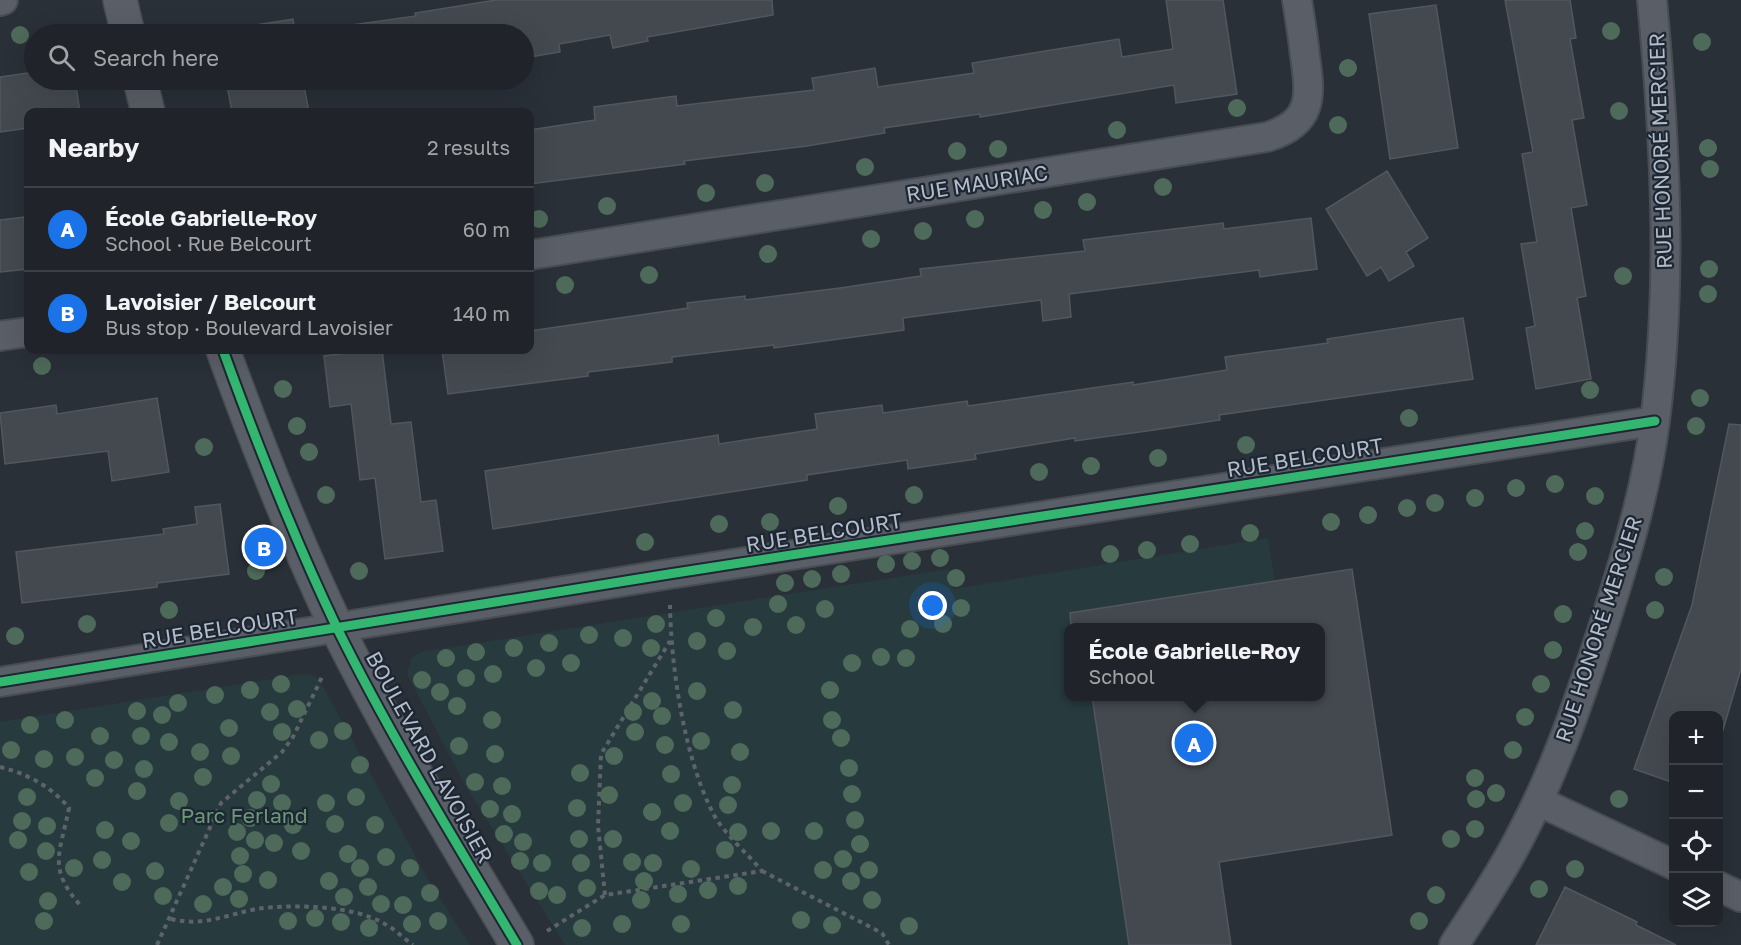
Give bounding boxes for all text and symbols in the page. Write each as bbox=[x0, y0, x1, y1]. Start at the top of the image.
search box bbox=[24, 24, 534, 90]
street label: RUE HONORÉ MERCIER bbox=[1643, 33, 1677, 269]
icon: search bbox=[45, 41, 78, 74]
text: Search here bbox=[93, 44, 219, 71]
text: Nearby bbox=[48, 132, 139, 163]
text: 2 results bbox=[427, 135, 510, 159]
street label: RUE MAURIAC bbox=[904, 159, 1050, 207]
text: École Gabrielle-Roy bbox=[105, 204, 317, 231]
text: A bbox=[60, 217, 75, 241]
text: 60 m bbox=[463, 217, 510, 241]
text: School · Rue Belcourt bbox=[105, 231, 312, 255]
text: Lavoisier / Belcourt bbox=[105, 288, 316, 315]
text: B bbox=[60, 301, 75, 325]
text: 140 m bbox=[453, 301, 510, 325]
text: Bus stop · Boulevard Lavoisier bbox=[105, 315, 393, 339]
street label: RUE BELCOURT bbox=[1225, 432, 1385, 482]
street label: RUE BELCOURT bbox=[744, 507, 904, 557]
street label: RUE HONORÉ MERCIER bbox=[1549, 513, 1647, 745]
pin: B bbox=[244, 524, 284, 570]
your location bbox=[918, 591, 947, 620]
street label: RUE BELCOURT bbox=[140, 603, 300, 653]
popup bbox=[1064, 623, 1325, 701]
text: École Gabrielle-Roy bbox=[1088, 637, 1301, 664]
street label: BOULEVARD LAVOISIER bbox=[361, 647, 499, 867]
text: School bbox=[1088, 664, 1155, 688]
map controls bbox=[1669, 711, 1723, 927]
button: + bbox=[1669, 711, 1723, 765]
pin: A bbox=[1174, 720, 1214, 766]
button: − bbox=[1669, 765, 1723, 819]
park label: Parc Ferland bbox=[180, 802, 308, 828]
button: locate bbox=[1669, 819, 1723, 873]
button: layers bbox=[1669, 873, 1723, 927]

